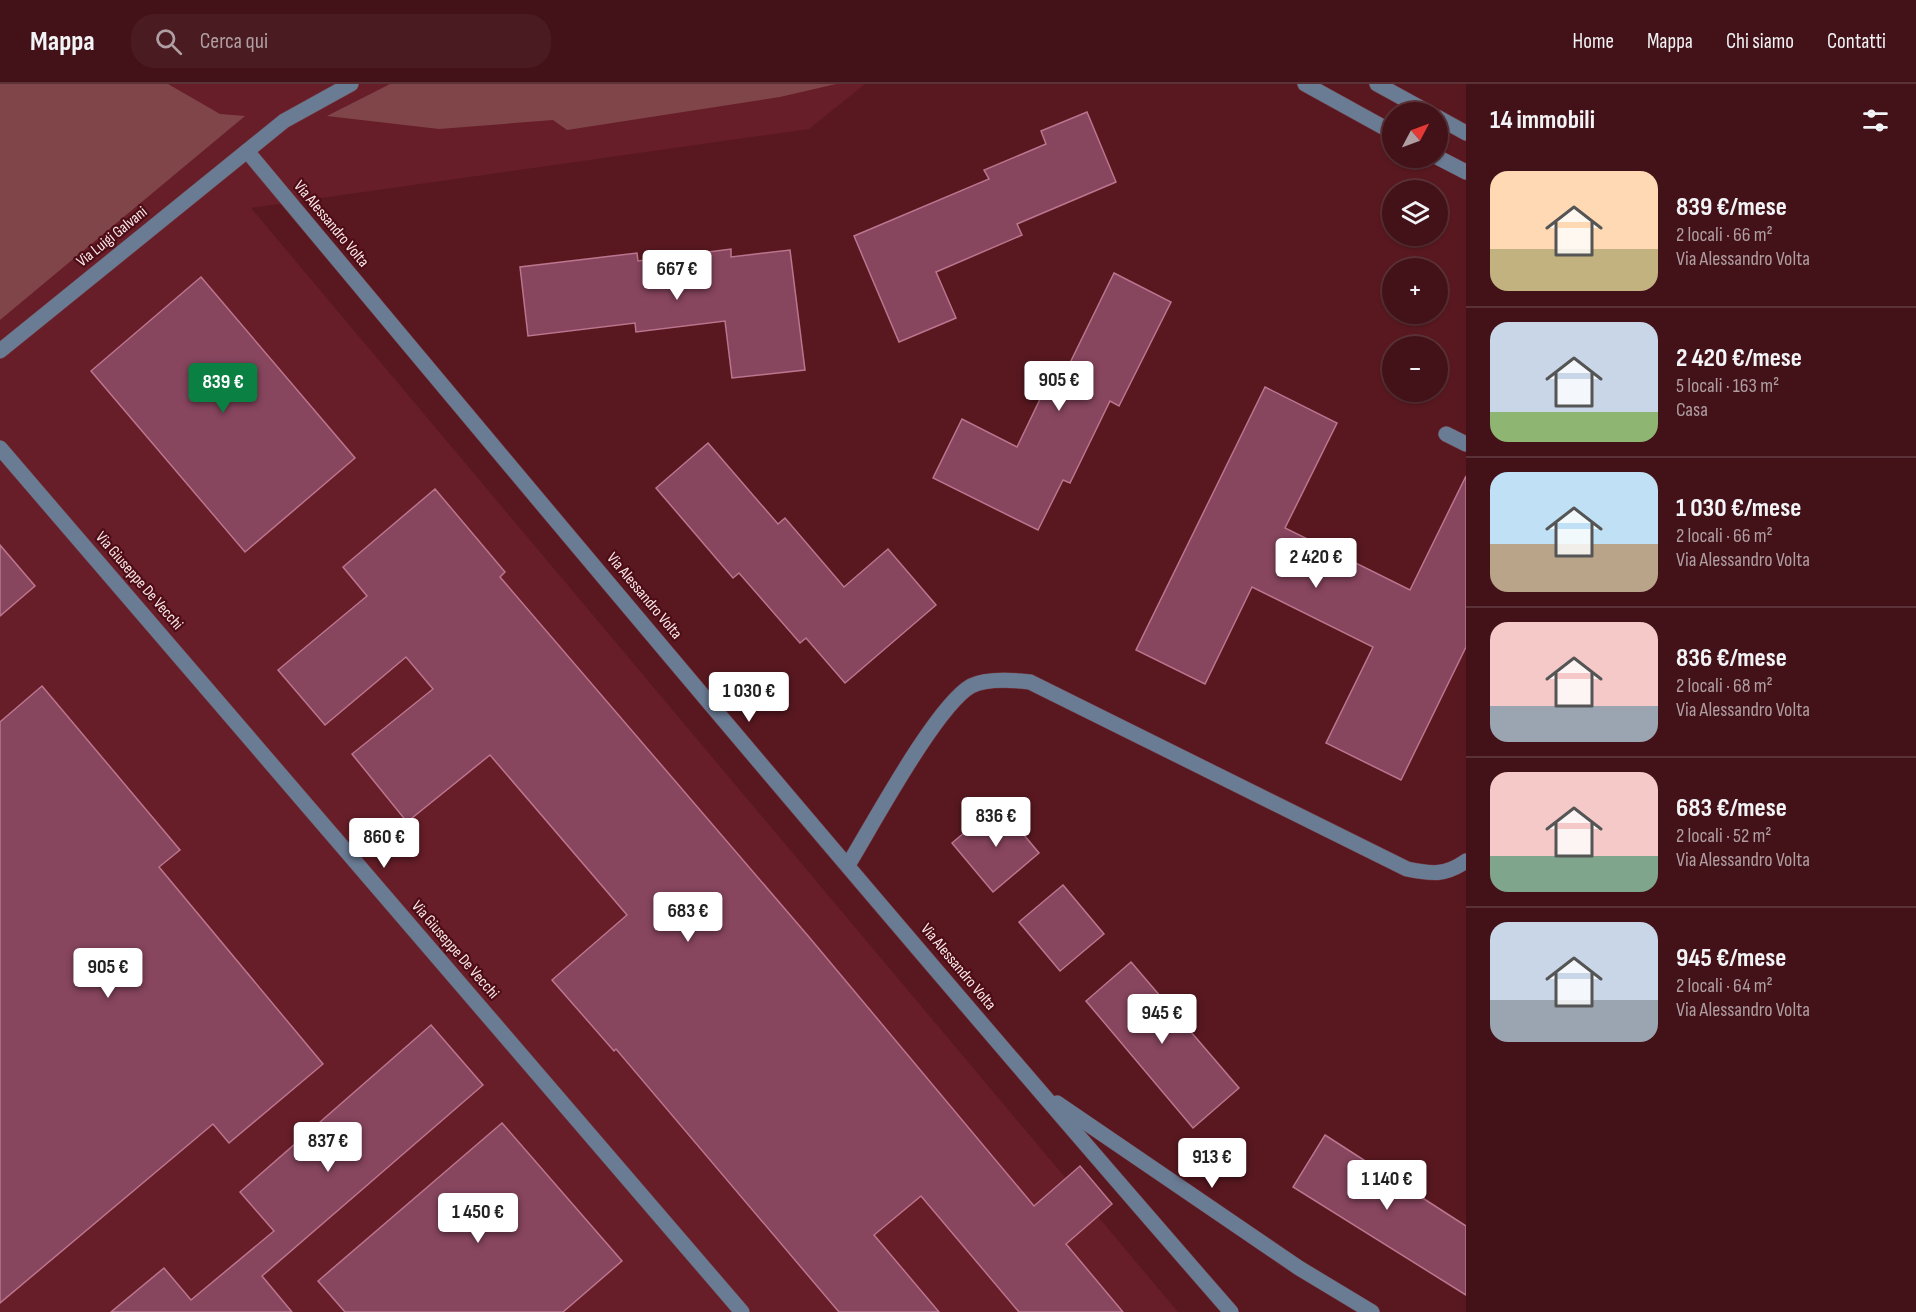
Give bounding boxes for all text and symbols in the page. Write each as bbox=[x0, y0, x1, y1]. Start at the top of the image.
search box bbox=[131, 14, 551, 68]
text: Mappa bbox=[30, 25, 95, 58]
icon: search bbox=[152, 25, 185, 58]
text: Cerca qui bbox=[200, 28, 268, 55]
text: Home bbox=[1573, 29, 1614, 54]
text: Mappa bbox=[1647, 29, 1693, 54]
text: Chi siamo bbox=[1726, 29, 1794, 54]
text: Contatti bbox=[1827, 29, 1886, 54]
north arrow bbox=[1382, 102, 1448, 168]
map controls bbox=[1382, 102, 1448, 402]
icon: filters bbox=[1859, 104, 1892, 137]
text: 14 immobili bbox=[1490, 105, 1595, 136]
street label: Via Alessandro Volta bbox=[289, 177, 373, 271]
button: layers bbox=[1382, 180, 1448, 246]
text: 839 €/mese bbox=[1676, 192, 1787, 223]
icon: home bbox=[1538, 195, 1610, 267]
street label: Via Luigi Galvani bbox=[73, 203, 151, 271]
text: 2 locali · 66 m² bbox=[1676, 223, 1773, 247]
text: Via Alessandro Volta bbox=[1676, 247, 1810, 271]
pin: 667 € bbox=[635, 250, 719, 301]
text: 667 € bbox=[657, 257, 697, 281]
button: + bbox=[1382, 258, 1448, 324]
button: − bbox=[1382, 336, 1448, 402]
text: 2 420 €/mese bbox=[1676, 343, 1802, 374]
icon: home bbox=[1538, 346, 1610, 418]
pin: 905 € bbox=[1017, 361, 1101, 412]
pin: 839 € bbox=[181, 363, 265, 414]
text: 905 € bbox=[1038, 368, 1080, 392]
text: 839 € bbox=[202, 370, 244, 394]
text: 5 locali · 163 m² bbox=[1676, 374, 1779, 398]
text: Casa bbox=[1676, 398, 1708, 422]
text: 1 030 €/mese bbox=[1676, 493, 1801, 524]
icon: home bbox=[1538, 496, 1610, 568]
text: 2 locali · 66 m² bbox=[1676, 524, 1773, 548]
street label: Via Giuseppe De Vecchi bbox=[91, 528, 187, 634]
pin: 2 420 € bbox=[1261, 538, 1371, 589]
text: 2 420 € bbox=[1290, 545, 1342, 569]
text: Via Alessandro Volta bbox=[1676, 548, 1810, 572]
street label: Via Alessandro Volta bbox=[602, 549, 686, 643]
text: 836 €/mese bbox=[1676, 643, 1787, 674]
icon: home bbox=[1538, 646, 1610, 718]
pin: 1 030 € bbox=[694, 672, 804, 723]
text: 2 locali · 68 m² bbox=[1676, 674, 1773, 698]
text: 1 030 € bbox=[723, 679, 775, 703]
text: Via Alessandro Volta bbox=[1676, 698, 1810, 722]
text: 683 €/mese bbox=[1676, 793, 1787, 824]
icon: home bbox=[1538, 796, 1610, 868]
pin: 836 € bbox=[954, 797, 1038, 848]
text: 836 € bbox=[975, 804, 1017, 828]
pin: 860 € bbox=[342, 818, 426, 869]
text: 2 locali · 52 m² bbox=[1676, 824, 1772, 848]
text: 860 € bbox=[363, 825, 405, 849]
text: Via Alessandro Volta bbox=[1676, 848, 1810, 872]
pin: 683 € bbox=[646, 892, 730, 943]
street label: Via Giuseppe De Vecchi bbox=[407, 897, 503, 1003]
text: 683 € bbox=[667, 899, 709, 923]
street label: Via Alessandro Volta bbox=[916, 920, 1000, 1014]
text: 945 €/mese bbox=[1676, 943, 1786, 974]
icon: home bbox=[1538, 946, 1610, 1018]
pin: 905 € bbox=[66, 948, 150, 999]
text: 905 € bbox=[87, 955, 129, 979]
text: 2 locali · 64 m² bbox=[1676, 974, 1773, 998]
pin: 945 € bbox=[1120, 994, 1204, 1045]
text: Via Alessandro Volta bbox=[1676, 998, 1810, 1022]
text: 945 € bbox=[1142, 1001, 1182, 1025]
pin: 837 € bbox=[286, 1122, 370, 1173]
text: 837 € bbox=[308, 1129, 348, 1153]
pin: 913 € bbox=[1170, 1138, 1254, 1189]
text: 913 € bbox=[1192, 1145, 1232, 1169]
pin: 1 140 € bbox=[1332, 1160, 1442, 1211]
text: 1 140 € bbox=[1361, 1167, 1413, 1191]
pin: 1 450 € bbox=[423, 1193, 533, 1244]
text: 1 450 € bbox=[452, 1200, 504, 1224]

